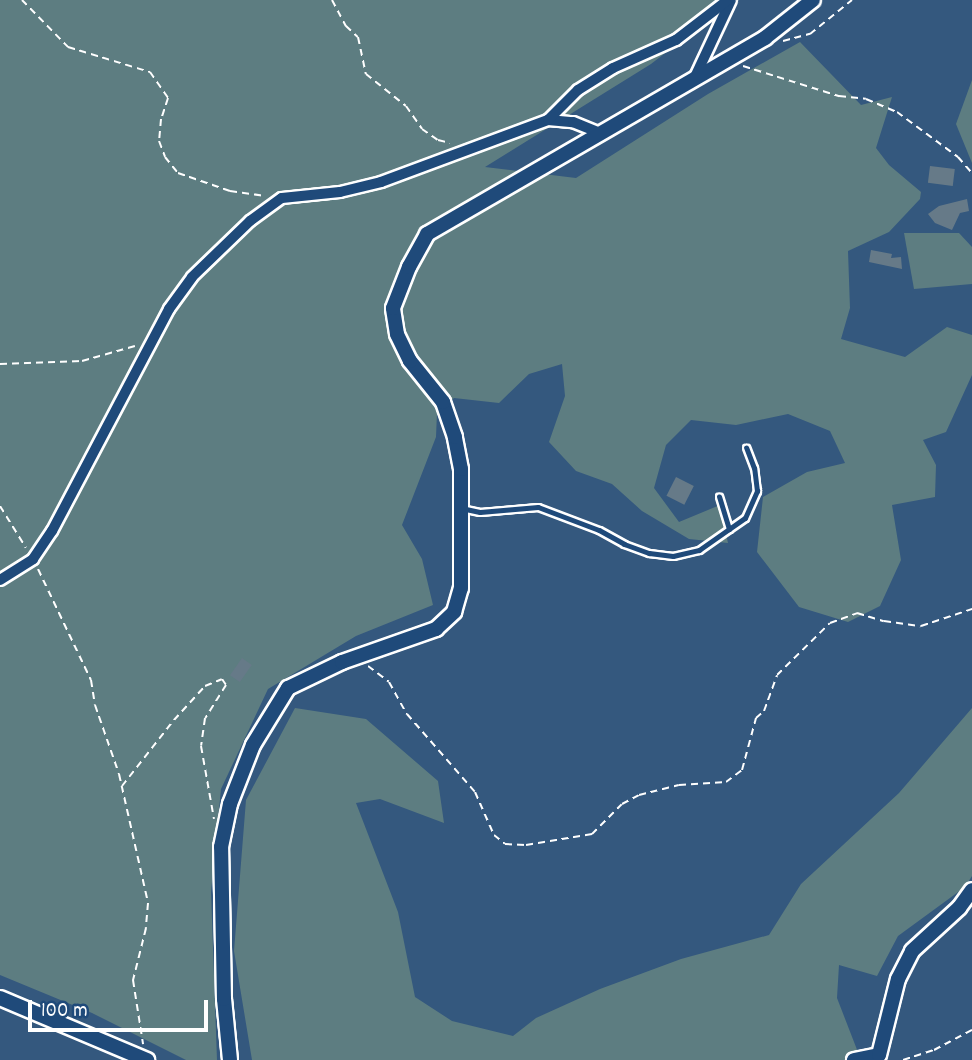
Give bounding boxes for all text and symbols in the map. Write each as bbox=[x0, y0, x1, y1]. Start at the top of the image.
scale bar bbox=[32, 986, 212, 1030]
text: 100 m bbox=[41, 997, 88, 1027]

